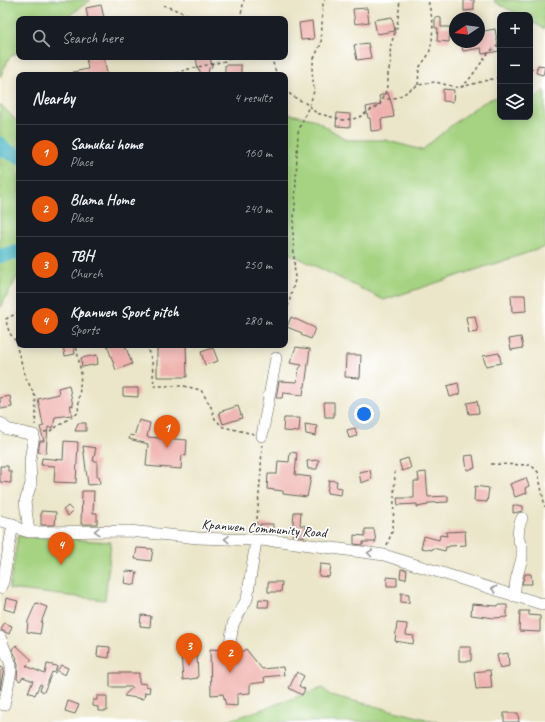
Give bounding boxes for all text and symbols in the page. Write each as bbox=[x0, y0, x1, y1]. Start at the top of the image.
north arrow bbox=[449, 12, 485, 48]
map controls bbox=[497, 12, 533, 120]
button: + bbox=[497, 12, 533, 48]
search box bbox=[16, 16, 288, 60]
icon: search bbox=[30, 27, 52, 49]
text: Search here bbox=[62, 29, 123, 48]
button: − bbox=[497, 48, 533, 84]
button: layers bbox=[497, 84, 533, 120]
text: Nearby bbox=[32, 88, 75, 109]
text: 4 results bbox=[234, 90, 272, 106]
text: Samukai home bbox=[70, 135, 142, 154]
text: 1 bbox=[42, 145, 48, 161]
text: 160 m bbox=[244, 145, 272, 161]
text: Place bbox=[70, 154, 93, 170]
text: Blama Home bbox=[70, 191, 134, 210]
text: 2 bbox=[42, 201, 48, 217]
text: 240 m bbox=[244, 201, 272, 217]
text: Place bbox=[70, 210, 93, 226]
text: TBH bbox=[70, 247, 93, 266]
text: 3 bbox=[42, 257, 48, 273]
text: 250 m bbox=[244, 257, 272, 273]
text: Church bbox=[70, 266, 103, 282]
text: Kpanwen Sport pitch bbox=[70, 303, 179, 322]
text: 4 bbox=[42, 313, 48, 329]
text: 280 m bbox=[244, 313, 272, 329]
text: Sports bbox=[70, 322, 99, 338]
your location bbox=[354, 404, 374, 424]
pin: 1 bbox=[154, 415, 180, 448]
street label: Kpanwen Community Road bbox=[201, 516, 329, 542]
one-way arrow bbox=[94, 527, 100, 535]
pin: 4 bbox=[48, 532, 74, 565]
one-way arrow bbox=[224, 535, 230, 544]
one-way arrow bbox=[367, 549, 373, 558]
one-way arrow bbox=[491, 585, 498, 594]
pin: 3 bbox=[176, 633, 202, 666]
pin: 2 bbox=[217, 640, 243, 673]

